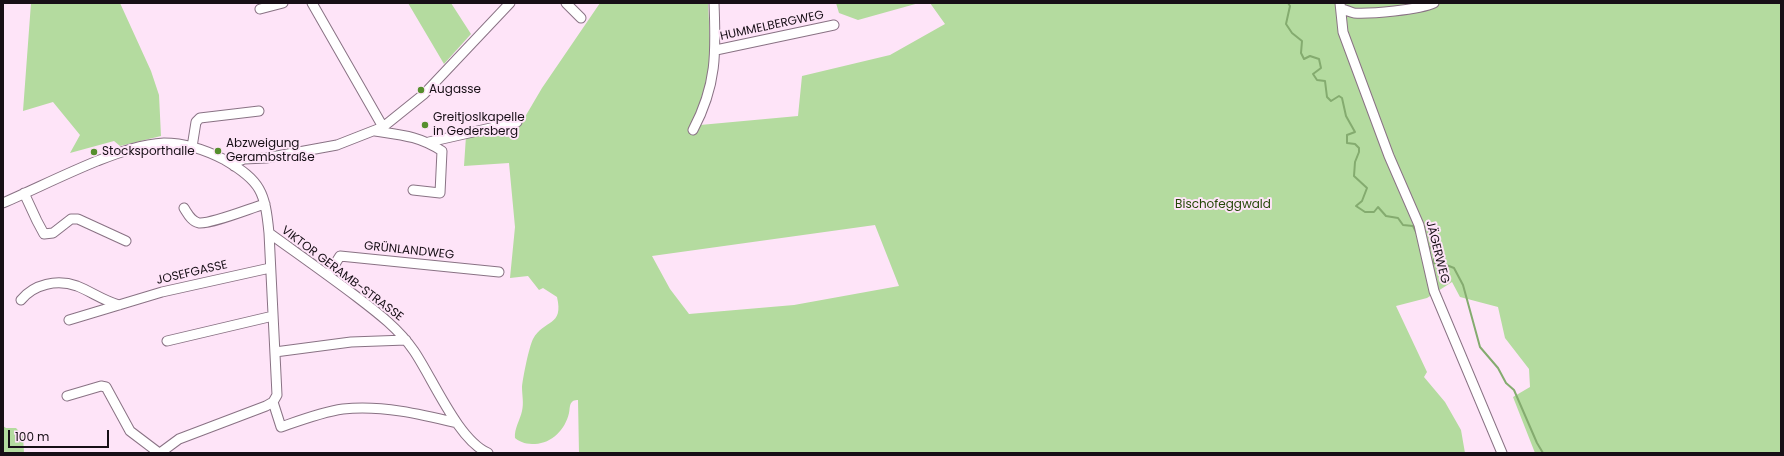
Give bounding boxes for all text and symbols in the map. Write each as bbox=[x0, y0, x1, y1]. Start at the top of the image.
street label: HUMMELBERGWEG bbox=[719, 8, 825, 44]
place label: Augasse bbox=[429, 83, 481, 97]
marker: Augasse bbox=[416, 85, 426, 95]
place label: Greitjoslkapelle in Gedersberg bbox=[433, 111, 525, 139]
marker: Greitjoslkapelle in Gedersberg bbox=[420, 120, 430, 130]
place label: Abzweigung Gerambstraße bbox=[226, 137, 315, 165]
place label: Stocksporthalle bbox=[102, 145, 195, 159]
marker: Abzweigung Gerambstraße bbox=[213, 146, 223, 156]
marker: Stocksporthalle bbox=[89, 147, 99, 157]
park label: Bischofeggwald bbox=[1175, 198, 1271, 212]
street label: JÄGERWEG bbox=[1422, 219, 1452, 285]
street label: VIKTOR GERAMB-STRASSE bbox=[278, 223, 406, 325]
street label: GRÜNLANDWEG bbox=[363, 239, 455, 263]
street label: JOSEFGASSE bbox=[155, 258, 229, 288]
scale bar bbox=[10, 422, 111, 448]
text: 100 m bbox=[15, 428, 49, 445]

